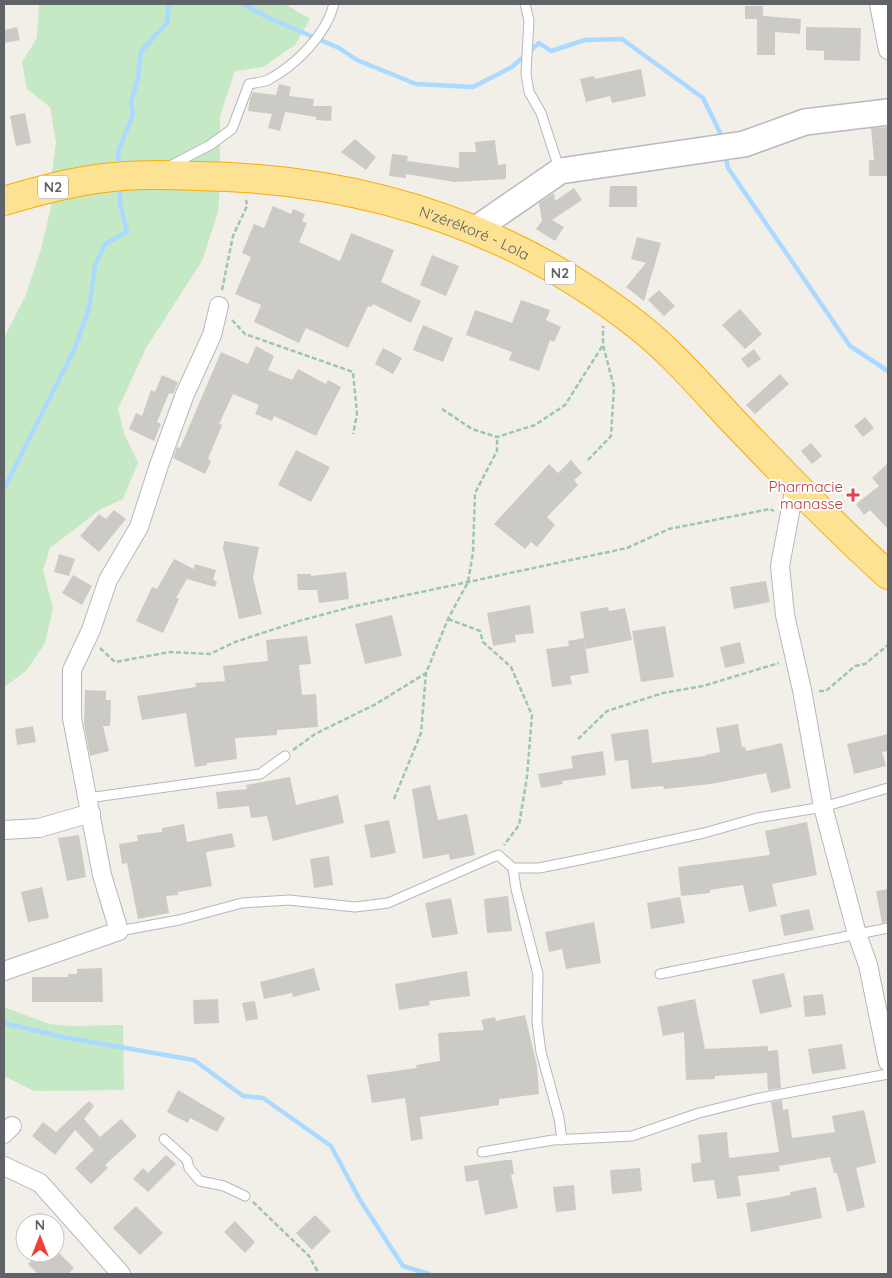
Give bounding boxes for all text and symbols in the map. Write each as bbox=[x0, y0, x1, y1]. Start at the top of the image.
road number: N2 bbox=[38, 176, 68, 198]
street label: N'zérékoré - Lola bbox=[417, 201, 533, 264]
road number: N2 bbox=[545, 262, 575, 284]
place label: Pharmacie manasse bbox=[768, 477, 843, 513]
marker: Pharmacie manasse bbox=[847, 489, 859, 501]
north arrow bbox=[15, 1213, 65, 1263]
text: N bbox=[35, 1216, 45, 1234]

